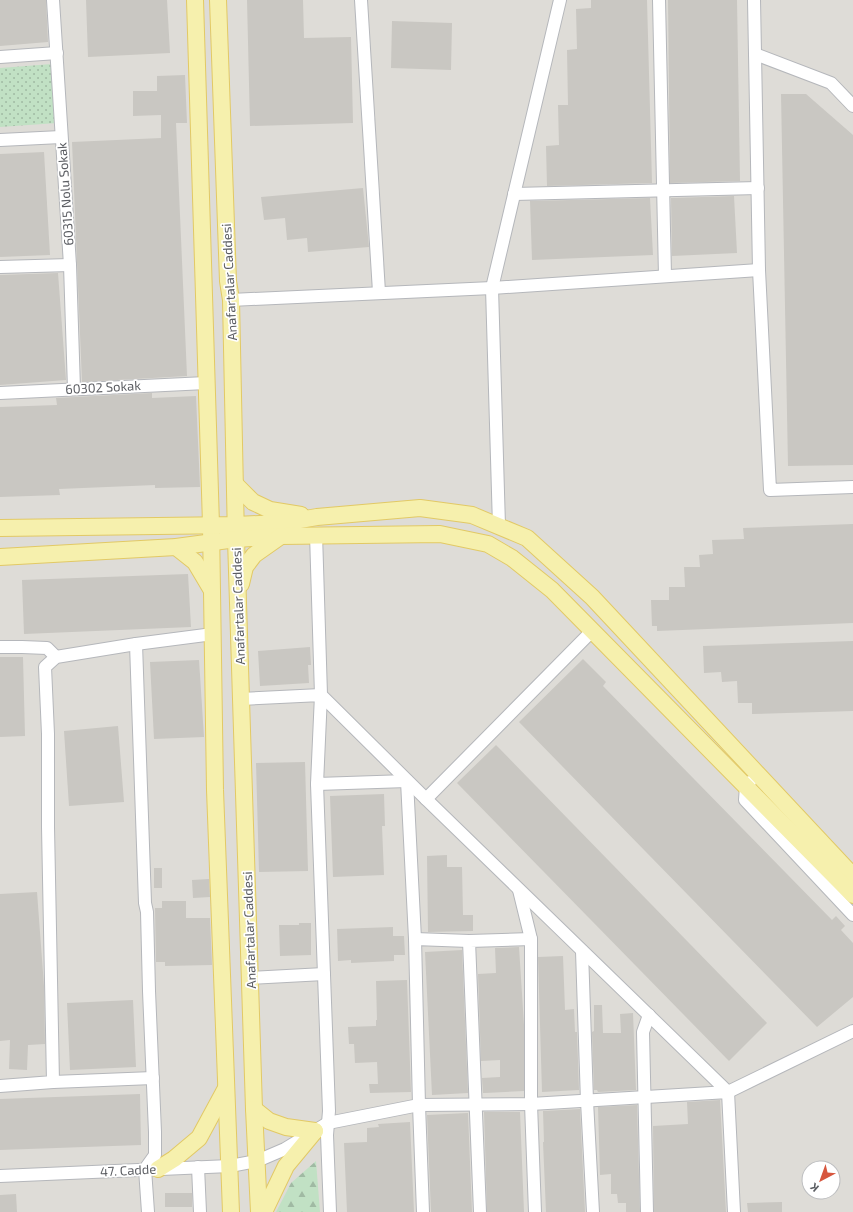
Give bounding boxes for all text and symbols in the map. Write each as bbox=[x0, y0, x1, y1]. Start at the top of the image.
street label: 60315 Nolu Sokak bbox=[53, 142, 77, 246]
street label: Anafartalar Caddesi bbox=[218, 223, 240, 341]
street label: 60302 Sokak bbox=[65, 377, 142, 397]
street label: Anafartalar Caddesi bbox=[228, 547, 248, 665]
street label: Anafartalar Caddesi bbox=[239, 871, 259, 989]
north arrow bbox=[801, 1160, 841, 1200]
street label: 47. Cadde bbox=[99, 1161, 157, 1179]
text: K bbox=[807, 1181, 821, 1195]

